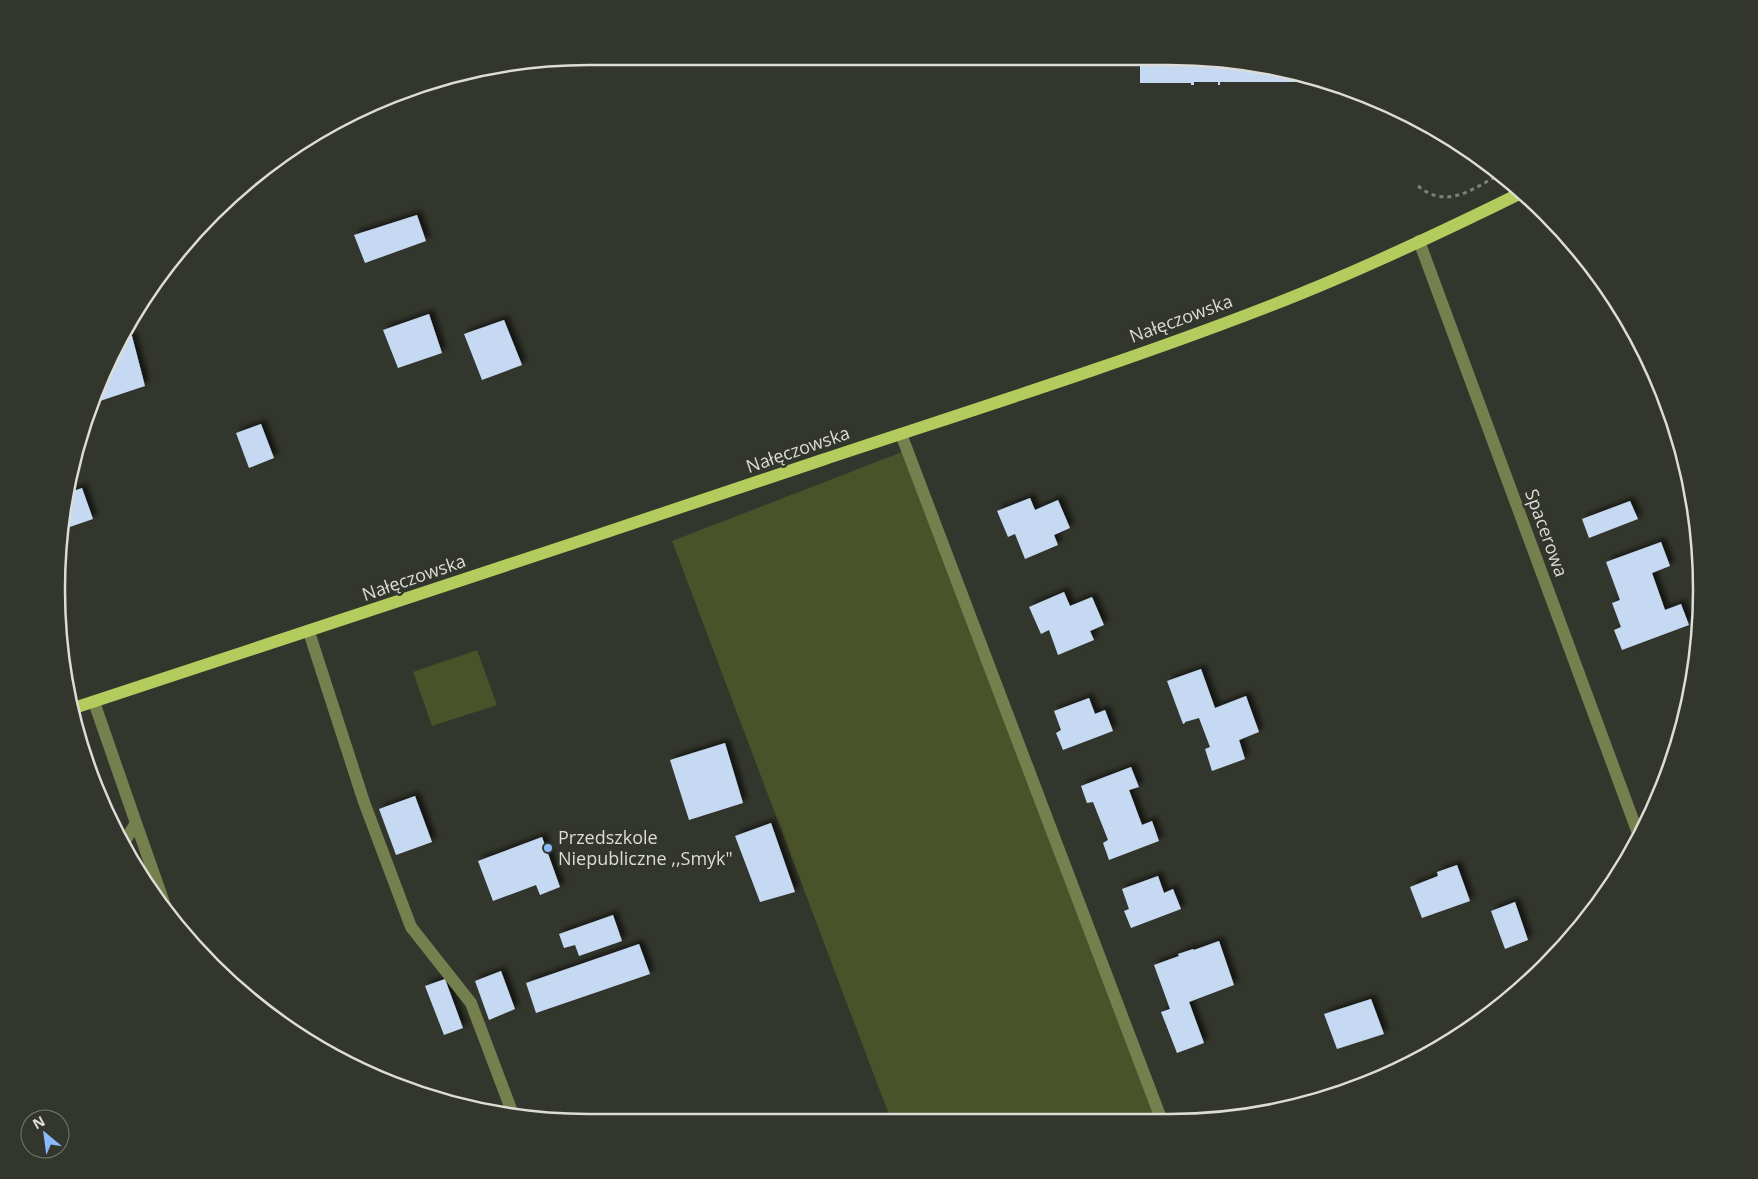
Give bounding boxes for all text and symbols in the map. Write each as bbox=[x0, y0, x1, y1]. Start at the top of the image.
street label: Nałęczowska bbox=[1126, 288, 1236, 348]
street label: Nałęczowska bbox=[743, 420, 853, 478]
street label: Spacerowa bbox=[1520, 485, 1574, 580]
street label: Nałęczowska bbox=[359, 548, 469, 606]
place label: Przedszkole Niepubliczne ,,Smyk" bbox=[558, 825, 733, 870]
marker: Przedszkole Niepubliczne ,,Smyk" bbox=[542, 842, 554, 854]
north arrow bbox=[20, 1109, 70, 1159]
text: N bbox=[29, 1111, 48, 1133]

